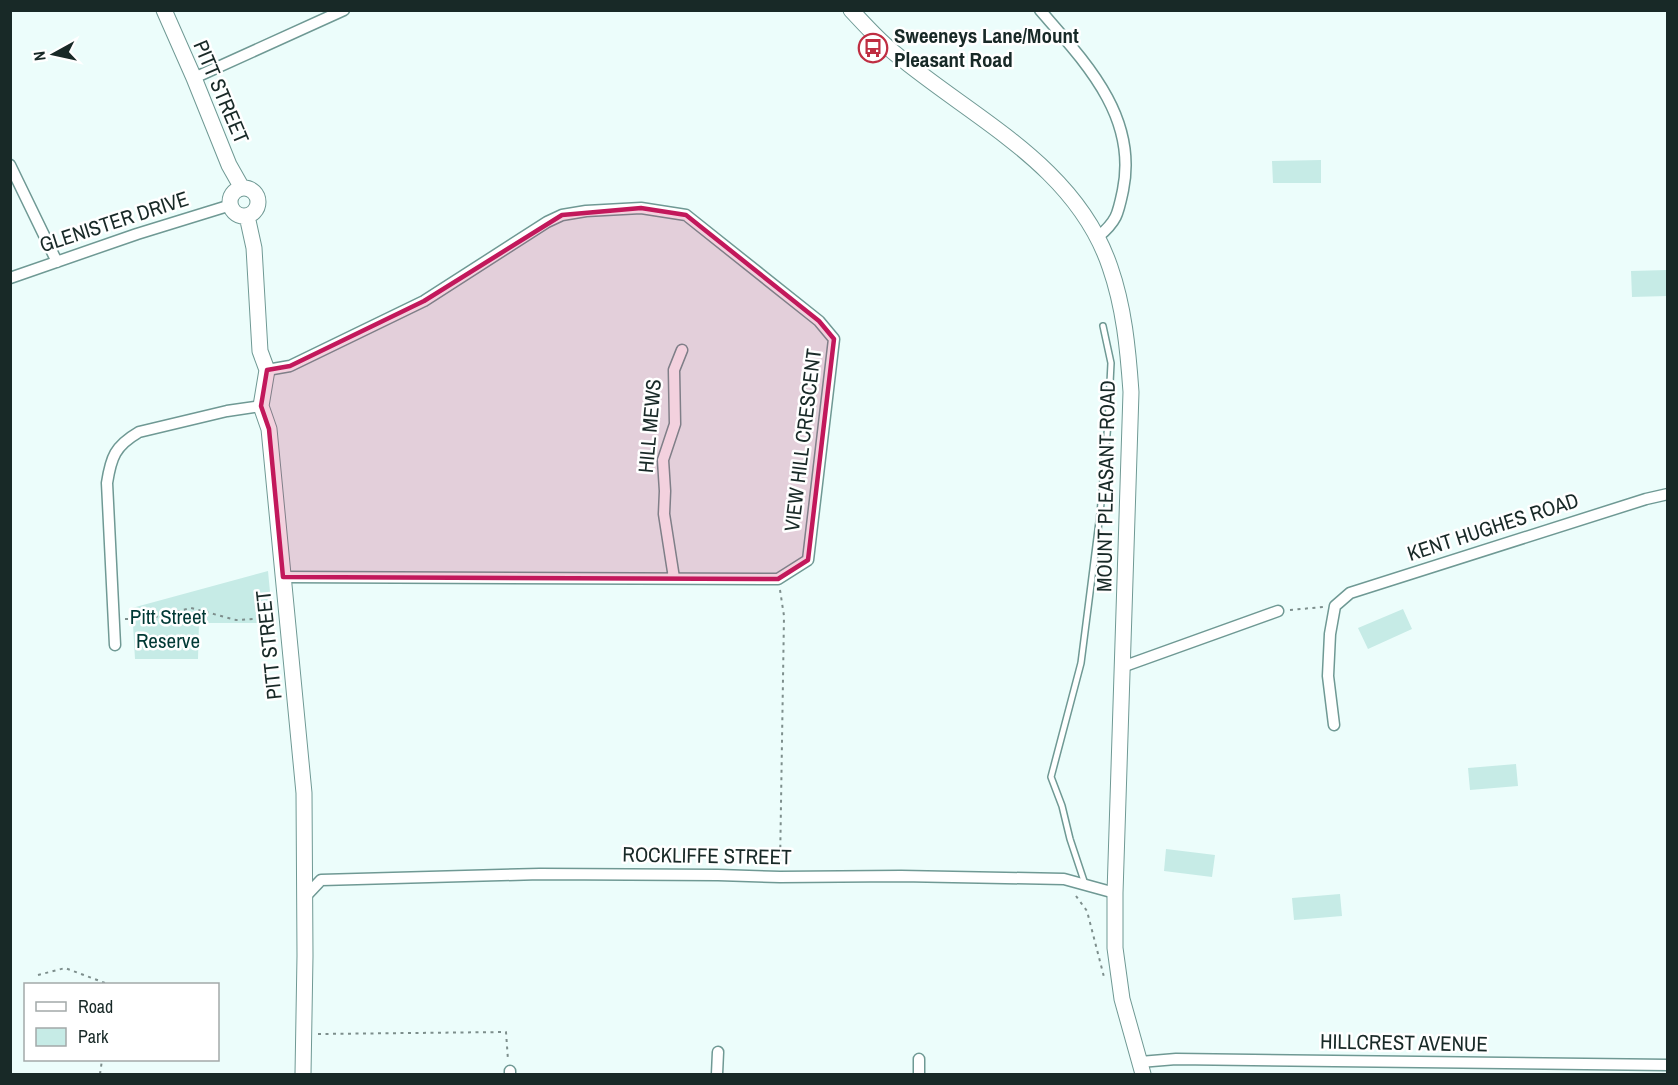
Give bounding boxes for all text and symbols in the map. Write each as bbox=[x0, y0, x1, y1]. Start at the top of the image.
place label: Sweeneys Lane/Mount Pleasant Road bbox=[894, 21, 1079, 74]
north arrow bbox=[24, 24, 84, 84]
bus stop icon: Sweeneys Lane/Mount Pleasant Road bbox=[857, 32, 889, 64]
street label: PITT STREET bbox=[187, 36, 256, 148]
text: N bbox=[28, 50, 51, 62]
street label: GLENISTER DRIVE bbox=[36, 184, 192, 259]
street label: VIEW HILL CRESCENT bbox=[777, 346, 828, 533]
street label: HILL MEWS bbox=[631, 378, 668, 474]
street label: MOUNT PLEASANT ROAD bbox=[1089, 380, 1122, 592]
street label: KENT HUGHES ROAD bbox=[1403, 485, 1582, 568]
street label: PITT STREET bbox=[248, 588, 289, 701]
park label: Pitt Street Reserve bbox=[130, 602, 207, 655]
street label: ROCKLIFFE STREET bbox=[622, 840, 792, 871]
legend bbox=[24, 983, 219, 1061]
text: Road bbox=[78, 994, 113, 1019]
text: Park bbox=[78, 1024, 109, 1049]
street label: HILLCREST AVENUE bbox=[1320, 1027, 1488, 1058]

